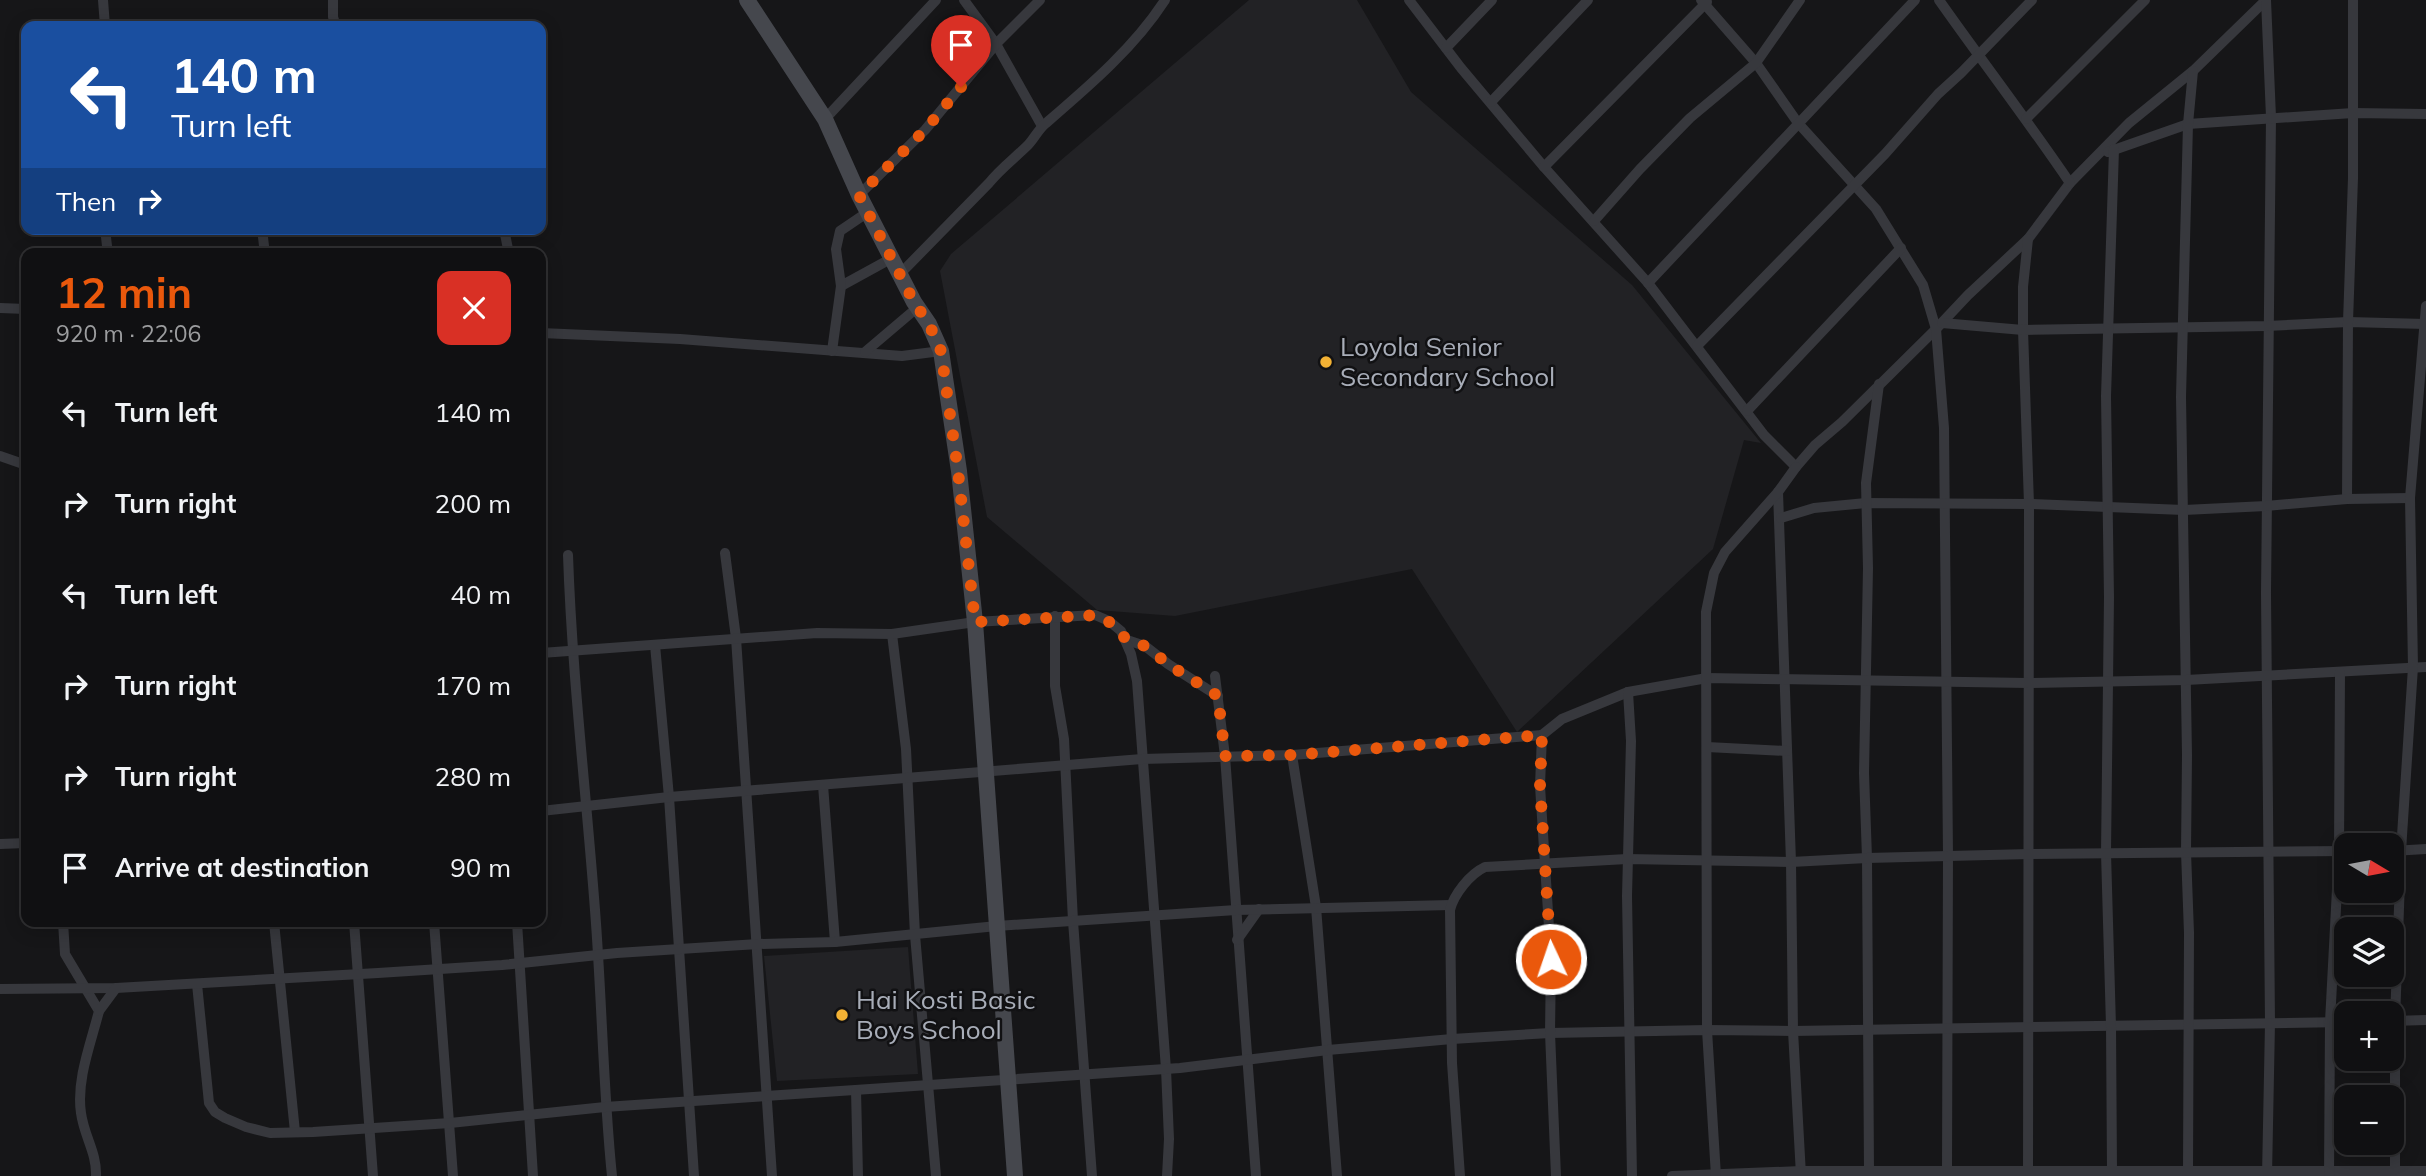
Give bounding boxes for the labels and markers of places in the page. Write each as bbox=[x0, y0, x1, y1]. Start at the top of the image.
pin bbox=[931, 15, 991, 87]
place label: Loyola Senior Secondary School bbox=[1340, 330, 1555, 393]
marker: Loyola Senior Secondary School bbox=[1318, 354, 1334, 370]
place label: Hai Kosti Basic Boys School bbox=[856, 983, 1036, 1046]
marker: Hai Kosti Basic Boys School bbox=[834, 1007, 850, 1023]

